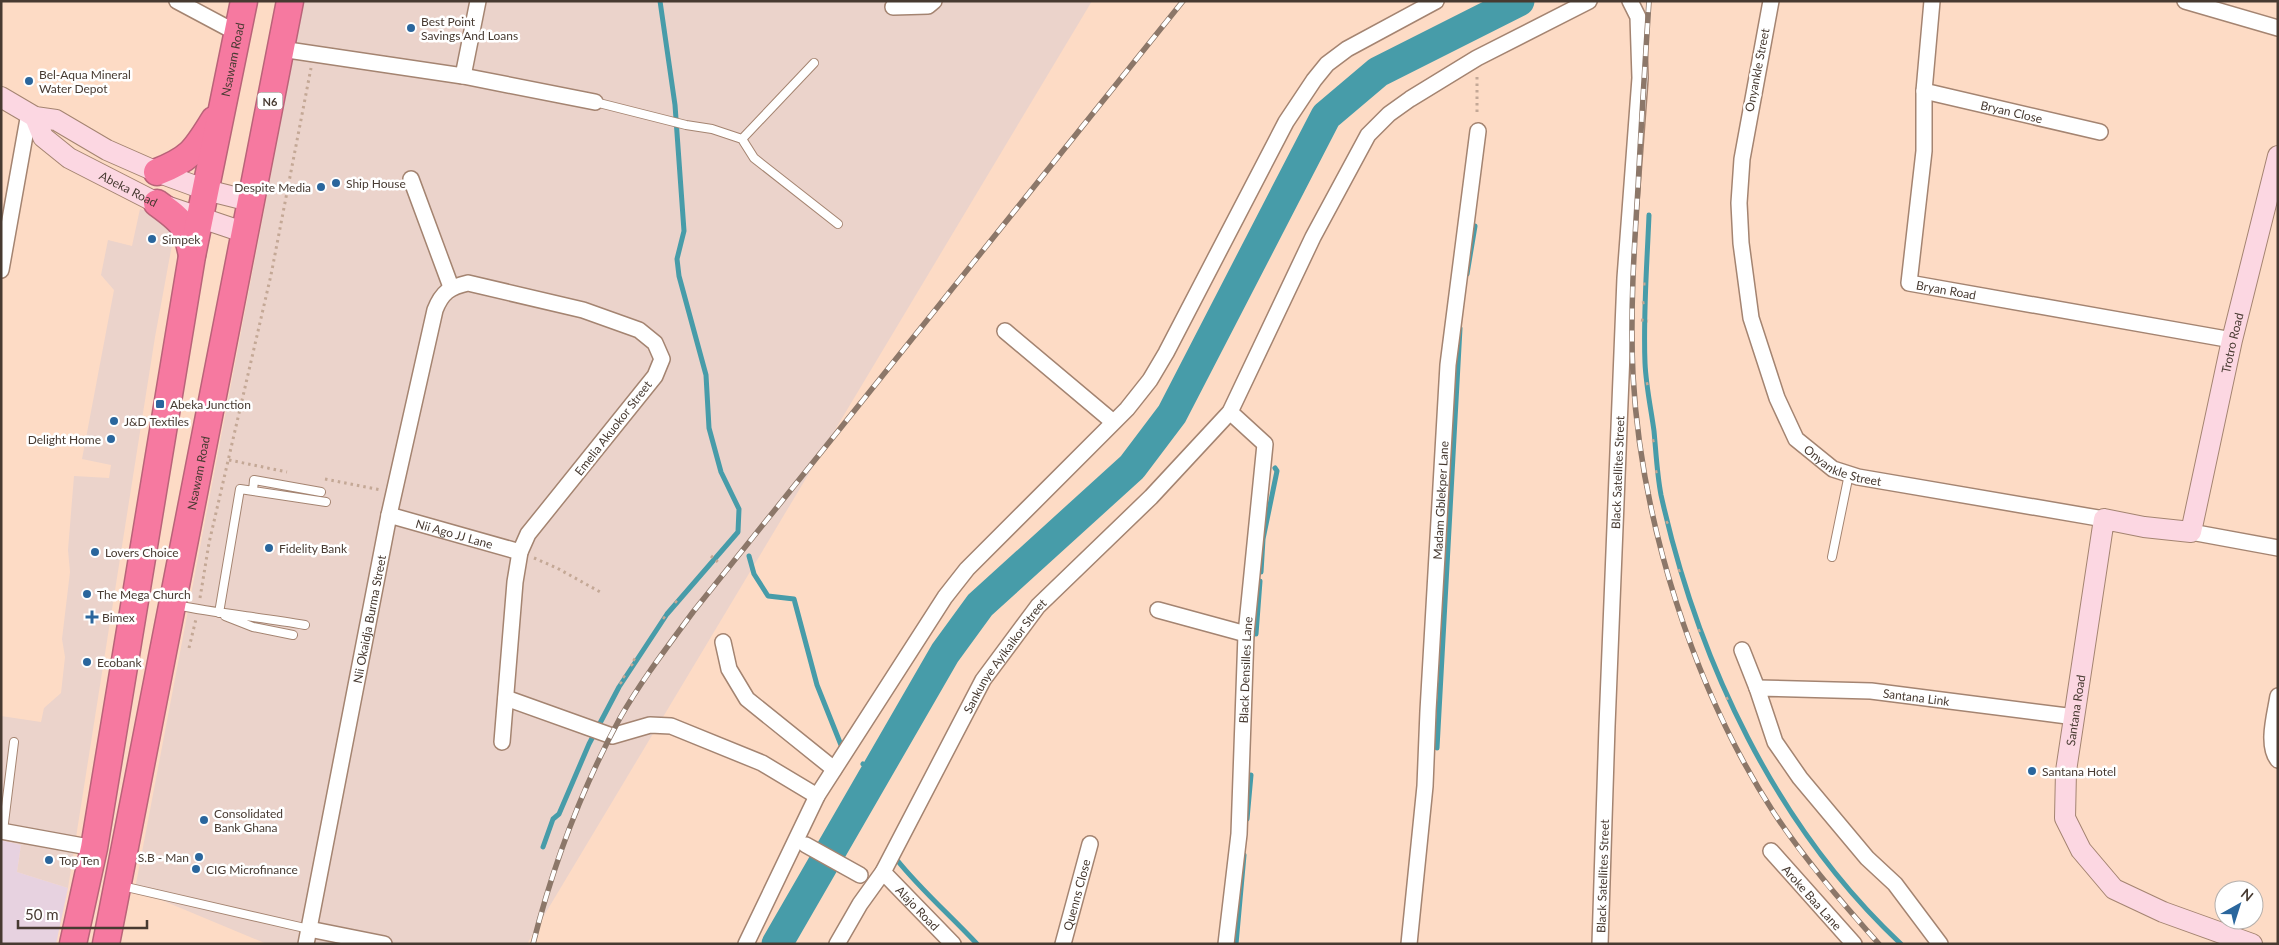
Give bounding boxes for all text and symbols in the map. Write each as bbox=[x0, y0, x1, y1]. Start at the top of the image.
place label: Best Point Savings And Loans bbox=[421, 14, 518, 43]
street label: Nsawam Road bbox=[217, 21, 247, 98]
marker: Best Point Savings And Loans bbox=[405, 22, 417, 34]
street label: Onyankle Street bbox=[1742, 26, 1773, 113]
place label: Bel-Aqua Mineral Water Depot bbox=[39, 67, 131, 96]
marker: Bel-Aqua Mineral Water Depot bbox=[23, 75, 35, 87]
road number: N6 bbox=[258, 92, 282, 110]
street label: Bryan Close bbox=[1979, 97, 2044, 126]
street label: Abeka Road bbox=[97, 168, 160, 210]
place label: Ship House bbox=[346, 176, 406, 191]
marker: Ship House bbox=[330, 177, 342, 189]
place label: Despite Media bbox=[234, 180, 311, 195]
marker: Despite Media bbox=[315, 181, 327, 193]
place label: Simpek bbox=[162, 232, 201, 247]
marker: Simpek bbox=[146, 233, 158, 245]
street label: Bryan Road bbox=[1915, 277, 1977, 302]
street label: Trotro Road bbox=[2218, 311, 2246, 374]
street label: Emelia Akuokor Street bbox=[571, 377, 655, 478]
place label: Abeka Junction bbox=[170, 397, 251, 412]
marker: Abeka Junction bbox=[154, 398, 166, 410]
place label: J&D Textiles bbox=[124, 414, 189, 429]
marker: J&D Textiles bbox=[108, 415, 120, 427]
street label: Black Satellites Street bbox=[1607, 415, 1627, 529]
place label: Delight Home bbox=[28, 432, 101, 447]
marker: Delight Home bbox=[105, 433, 117, 445]
street label: Nsawam Road bbox=[183, 435, 212, 511]
street label: Madam Gblekper Lane bbox=[1429, 440, 1451, 560]
street label: Onyankle Street bbox=[1801, 441, 1883, 489]
street label: Nii Ago JJ Lane bbox=[414, 515, 495, 552]
place label: Fidelity Bank bbox=[279, 541, 348, 556]
marker: Fidelity Bank bbox=[263, 542, 275, 554]
place label: Lovers Choice bbox=[105, 545, 179, 560]
marker: Lovers Choice bbox=[89, 546, 101, 558]
street label: Nii Okaidja Burma Street bbox=[349, 553, 389, 684]
place label: The Mega Church bbox=[97, 587, 191, 602]
marker: The Mega Church bbox=[81, 588, 93, 600]
street label: Sankunye Ayikaikor Street bbox=[960, 595, 1050, 716]
place label: Bimex bbox=[102, 610, 135, 625]
marker: Bimex bbox=[86, 611, 98, 623]
street label: Black Densilles Lane bbox=[1235, 616, 1255, 724]
place label: Ecobank bbox=[97, 655, 142, 670]
marker: Ecobank bbox=[81, 656, 93, 668]
street label: Santana Road bbox=[2062, 674, 2088, 747]
street label: Santana Link bbox=[1882, 685, 1951, 709]
place label: Santana Hotel bbox=[2042, 764, 2116, 779]
marker: Santana Hotel bbox=[2026, 765, 2038, 777]
place label: Consolidated Bank Ghana bbox=[214, 806, 283, 835]
marker: Consolidated Bank Ghana bbox=[198, 814, 210, 826]
street label: Black Satellites Street bbox=[1593, 818, 1612, 933]
place label: S.B - Man bbox=[138, 850, 189, 865]
marker: S.B - Man bbox=[193, 851, 205, 863]
place label: Top Ten bbox=[59, 853, 100, 868]
marker: Top Ten bbox=[43, 854, 55, 866]
street label: Quenns Close bbox=[1059, 857, 1093, 932]
place label: CIG Microfinance bbox=[206, 862, 298, 877]
street label: Aroke Baa Lane bbox=[1779, 862, 1845, 933]
marker: CIG Microfinance bbox=[190, 863, 202, 875]
north arrow bbox=[2214, 880, 2264, 930]
street label: Alajo Road bbox=[893, 882, 943, 933]
text: N bbox=[2238, 885, 2257, 905]
scale bar bbox=[18, 898, 146, 930]
text: 50 m bbox=[25, 905, 59, 923]

